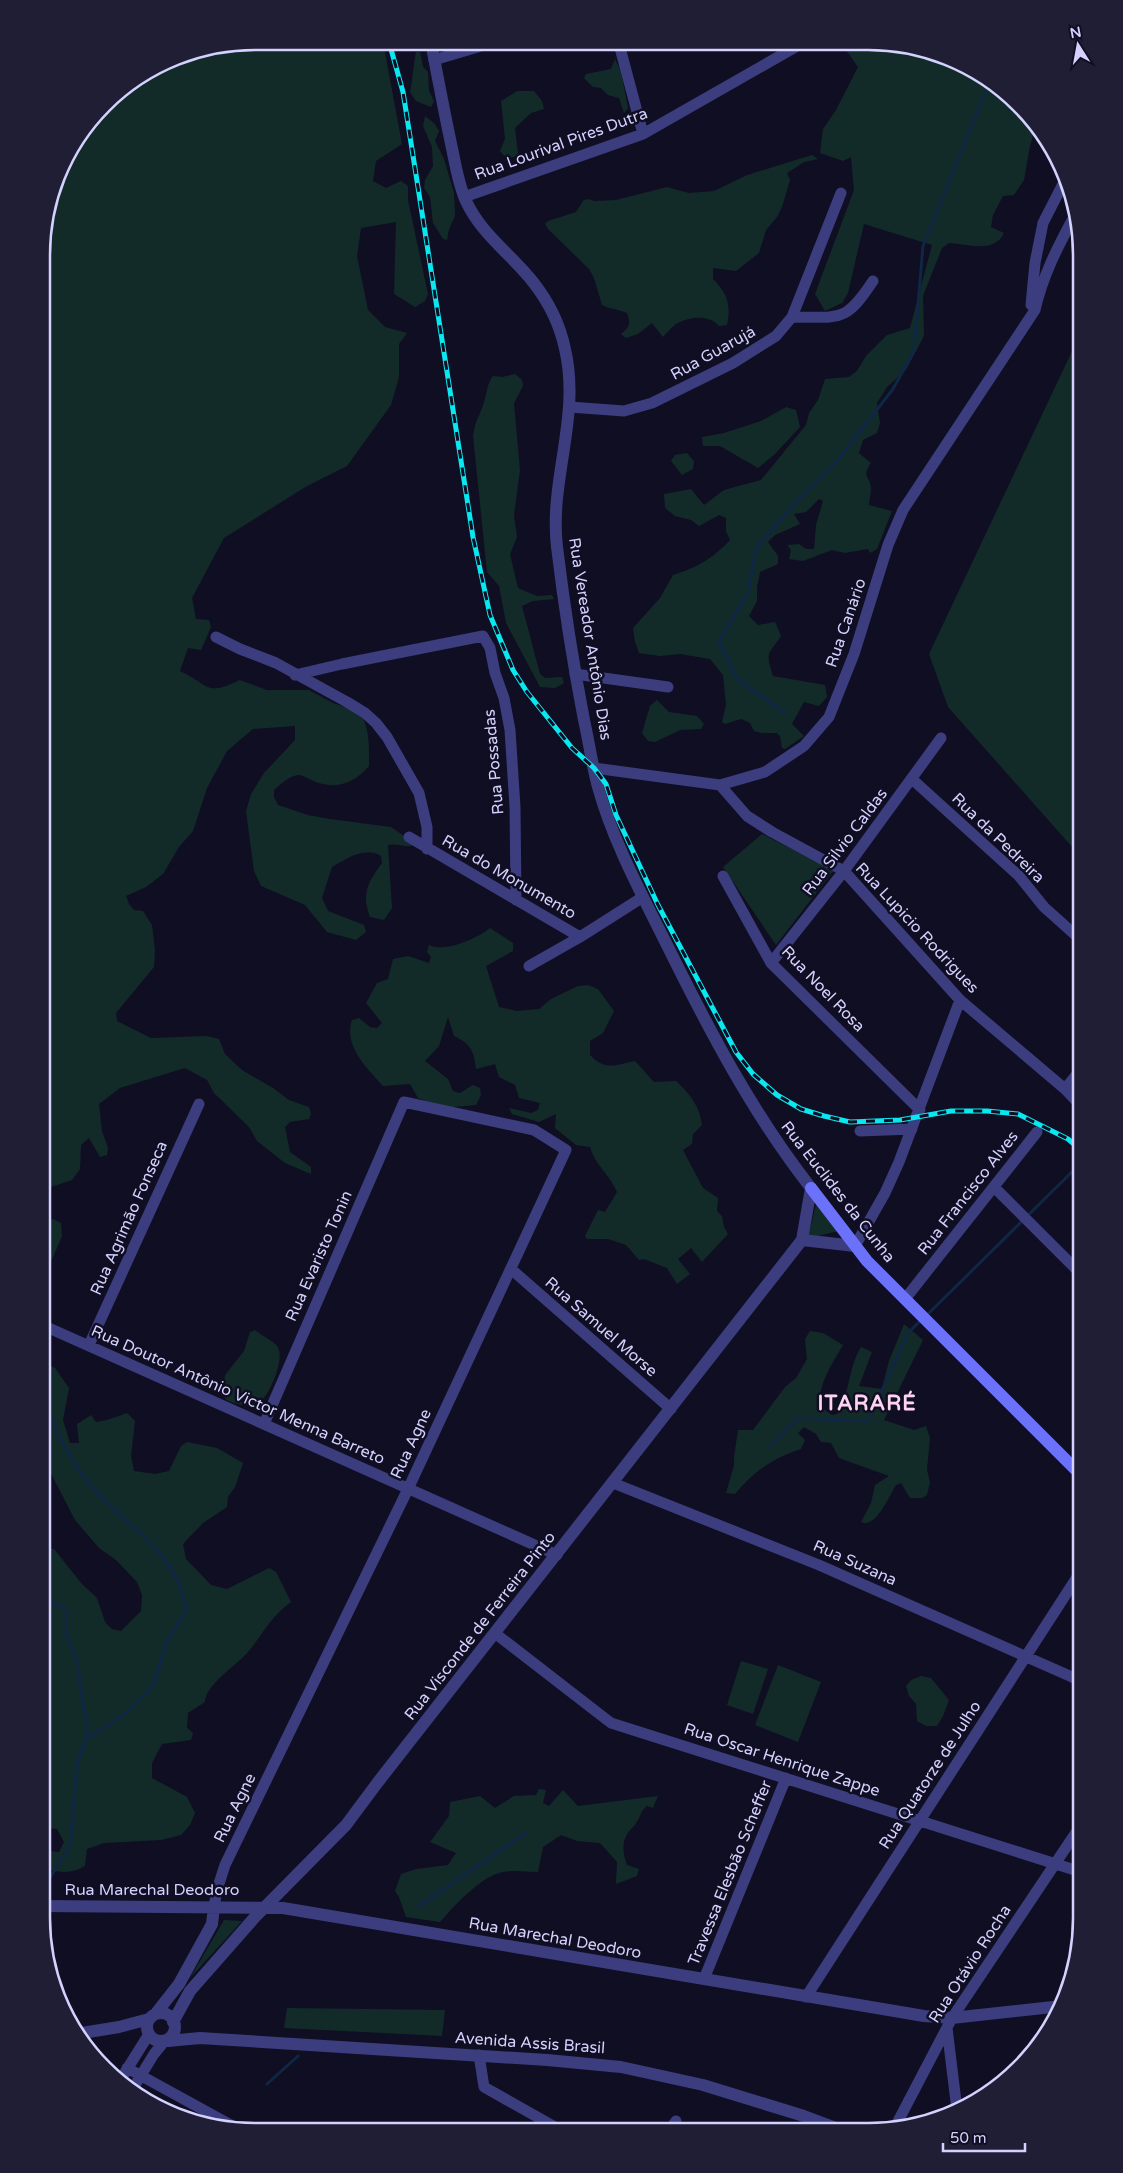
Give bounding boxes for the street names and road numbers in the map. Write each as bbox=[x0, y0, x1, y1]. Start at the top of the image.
street label: Rua Lourival Pires Dutra bbox=[472, 103, 650, 185]
street label: Rua Guarujá bbox=[667, 321, 759, 385]
street label: Rua Vereador Antônio Dias bbox=[564, 536, 616, 742]
street label: Rua Canário bbox=[821, 576, 871, 670]
street label: Rua Possadas bbox=[479, 708, 509, 816]
street label: Rua Silvio Caldas bbox=[798, 784, 892, 900]
street label: Rua da Pedreira bbox=[947, 789, 1049, 887]
street label: Rua do Monumento bbox=[438, 830, 580, 924]
street label: Rua Lupicio Rodrigues bbox=[851, 858, 983, 998]
street label: Rua Noel Rosa bbox=[777, 942, 869, 1036]
street label: Rua Euclides da Cunha bbox=[777, 1117, 899, 1267]
street label: Rua Francisco Alves bbox=[913, 1127, 1023, 1259]
street label: Rua Agrimão Fonseca bbox=[86, 1138, 172, 1298]
street label: Rua Evaristo Tonin bbox=[281, 1187, 357, 1325]
street label: Rua Samuel Morse bbox=[541, 1273, 661, 1381]
street label: Rua Doutor Antônio Victor Menna Barreto bbox=[88, 1321, 388, 1469]
street label: Rua Agne bbox=[386, 1406, 436, 1482]
street label: Rua Visconde de Ferreira Pinto bbox=[400, 1528, 560, 1724]
street label: Rua Suzana bbox=[810, 1536, 900, 1590]
street label: Rua Quatorze de Julho bbox=[875, 1697, 985, 1853]
street label: Rua Oscar Henrique Zappe bbox=[681, 1719, 883, 1801]
street label: Rua Agne bbox=[210, 1770, 260, 1846]
street label: Travessa Elesbão Scheffer bbox=[684, 1777, 777, 1968]
street label: Rua Marechal Deodoro bbox=[64, 1880, 240, 1900]
street label: Rua Otávio Rocha bbox=[924, 1901, 1016, 2027]
street label: Rua Marechal Deodoro bbox=[467, 1913, 643, 1963]
street label: Avenida Assis Brasil bbox=[454, 2028, 606, 2058]

